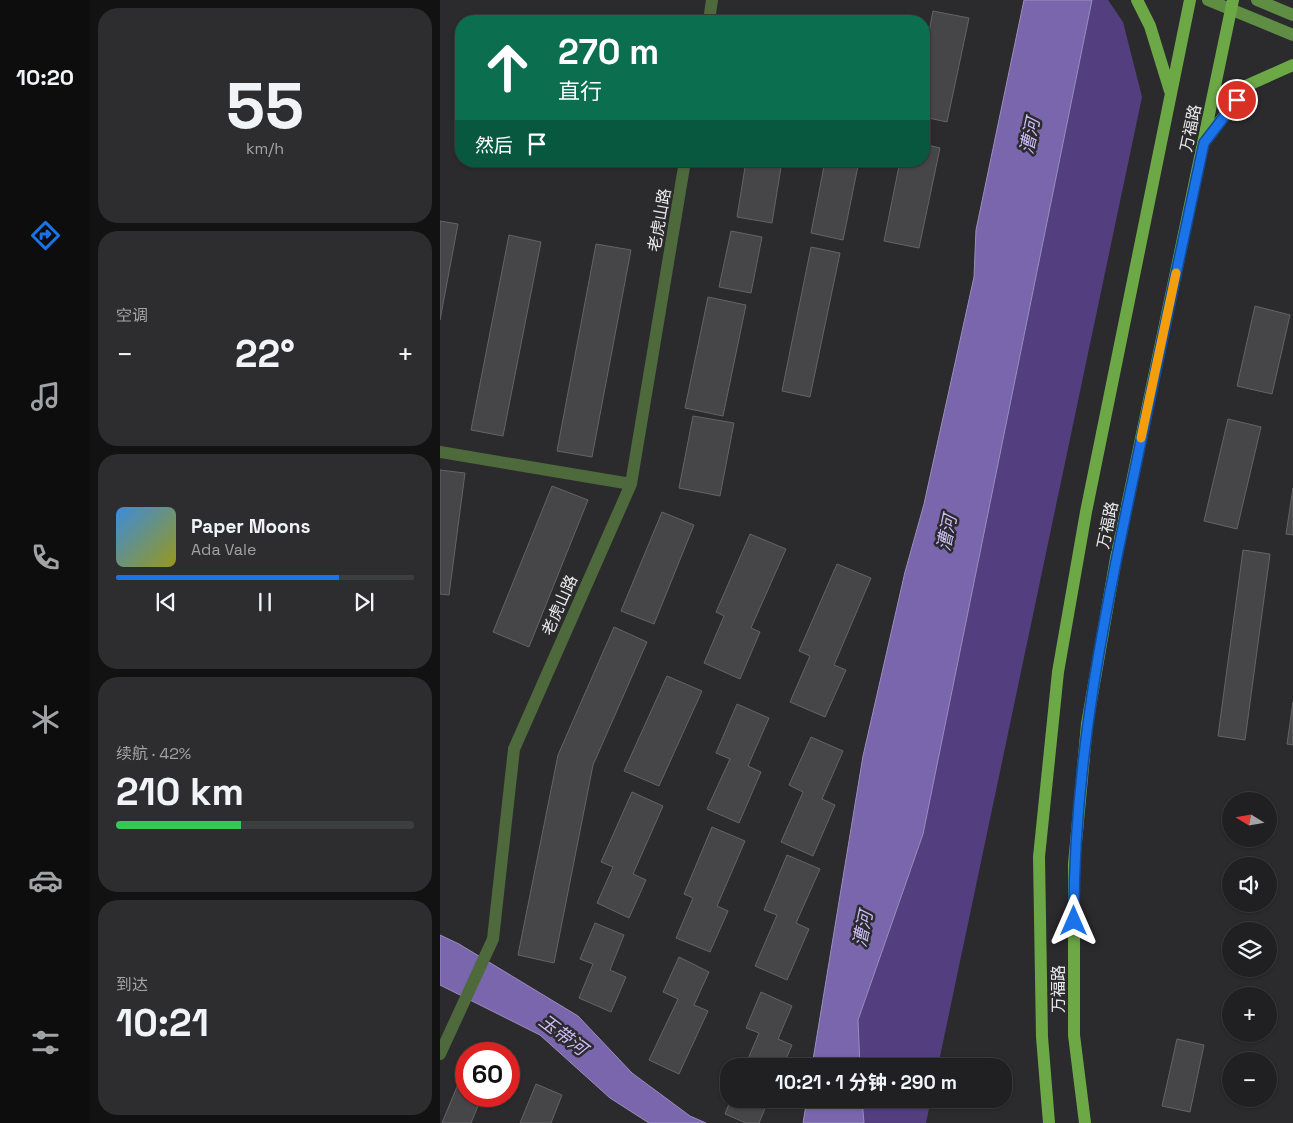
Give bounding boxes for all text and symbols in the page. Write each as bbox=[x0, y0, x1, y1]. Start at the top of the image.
text: 270 m bbox=[558, 30, 659, 74]
icon: ahead bbox=[475, 35, 540, 100]
text: 10:20 bbox=[16, 63, 74, 91]
text: 55 bbox=[226, 64, 304, 147]
text: 直行 bbox=[558, 77, 602, 105]
pin bbox=[1216, 79, 1258, 121]
icon: arrive bbox=[1223, 86, 1251, 114]
street label: 万福路 bbox=[1175, 102, 1206, 154]
water label: 漕河 bbox=[1015, 113, 1045, 156]
icon: arrive bbox=[523, 130, 551, 158]
text: 然后 bbox=[475, 133, 513, 158]
text: km/h bbox=[246, 138, 284, 159]
street label: 老虎山路 bbox=[644, 187, 675, 253]
icon: directions bbox=[28, 218, 63, 253]
text: 空调 bbox=[116, 305, 148, 326]
text: 22° bbox=[235, 330, 295, 378]
text: − bbox=[116, 336, 133, 372]
text: + bbox=[397, 336, 414, 372]
icon: music bbox=[28, 379, 63, 414]
street label: 万福路 bbox=[1092, 499, 1123, 551]
water label: 漕河 bbox=[932, 510, 962, 553]
text: Paper Moons bbox=[191, 514, 310, 539]
text: Ada Vale bbox=[191, 539, 256, 560]
icon: phone bbox=[28, 540, 63, 575]
street label: 老虎山路 bbox=[537, 572, 582, 639]
icon: previous bbox=[152, 588, 180, 616]
icon: pause bbox=[251, 588, 279, 616]
icon: next bbox=[350, 588, 378, 616]
icon: climate bbox=[28, 702, 63, 737]
text: 续航 · 42% bbox=[116, 743, 191, 764]
text: 210 km bbox=[116, 768, 244, 816]
north arrow bbox=[1222, 792, 1278, 848]
map controls bbox=[1222, 792, 1277, 1107]
button: sound bbox=[1222, 857, 1277, 912]
icon: car bbox=[28, 863, 63, 898]
position arrow bbox=[1047, 894, 1099, 946]
water label: 漕河 bbox=[848, 906, 878, 949]
button: layers bbox=[1222, 922, 1277, 977]
street label: 万福路 bbox=[1048, 965, 1069, 1013]
text: 到达 bbox=[116, 974, 148, 995]
button: + bbox=[1222, 987, 1277, 1042]
text: 10:21 bbox=[116, 999, 209, 1047]
water label: 玉带河 bbox=[535, 1009, 594, 1062]
icon: filters bbox=[28, 1025, 63, 1060]
speed limit sign: 60 bbox=[455, 1042, 520, 1107]
button: − bbox=[1222, 1052, 1277, 1107]
text: 10:21 · 1 分钟 · 290 m bbox=[775, 1070, 957, 1095]

